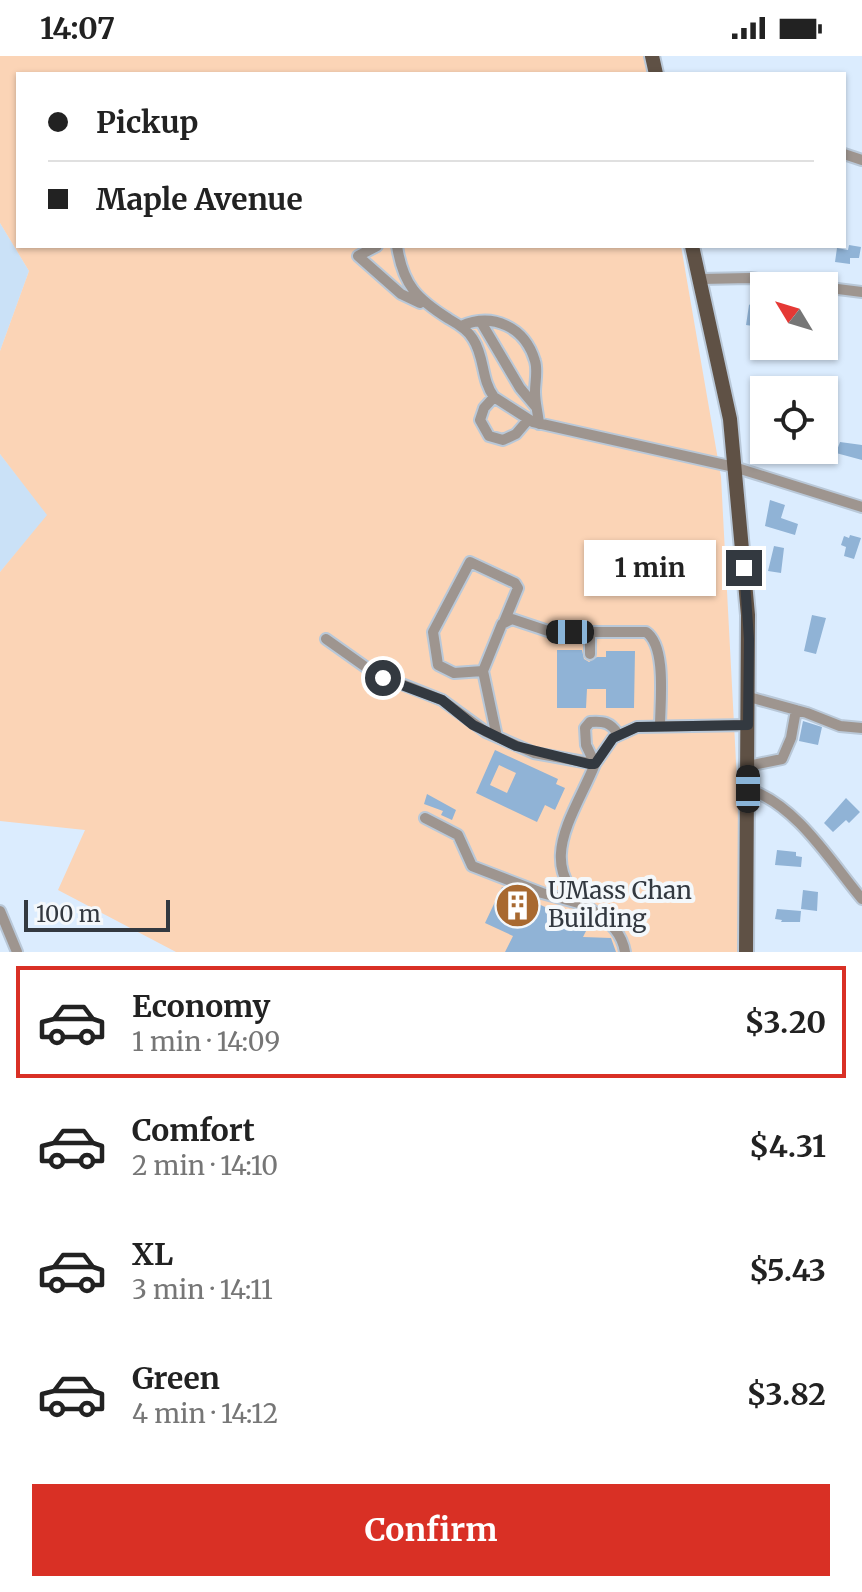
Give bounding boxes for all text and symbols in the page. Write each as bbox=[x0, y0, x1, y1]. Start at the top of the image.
text: 14:07 bbox=[40, 9, 115, 47]
text: Pickup bbox=[96, 103, 198, 141]
text: Maple Avenue bbox=[96, 180, 303, 218]
north arrow bbox=[750, 272, 838, 360]
map controls bbox=[750, 272, 838, 464]
button: locate bbox=[750, 376, 838, 464]
callout: 1 min bbox=[584, 540, 716, 596]
route end bbox=[726, 550, 762, 586]
text: 1 min bbox=[615, 551, 685, 584]
car bbox=[546, 620, 594, 644]
route start bbox=[365, 660, 401, 696]
car bbox=[736, 765, 760, 813]
place label: UMass Chan Building bbox=[548, 875, 692, 934]
building icon: UMass Chan Building bbox=[493, 881, 541, 929]
scale bar bbox=[24, 896, 170, 932]
text: 100 m bbox=[36, 900, 101, 928]
icon: car bbox=[36, 986, 108, 1058]
text: Economy bbox=[132, 987, 270, 1025]
text: $3.20 bbox=[745, 1003, 826, 1041]
text: 1 min · 14:09 bbox=[132, 1025, 280, 1058]
icon: car bbox=[36, 1110, 108, 1182]
text: Comfort bbox=[132, 1111, 255, 1149]
text: $4.31 bbox=[749, 1127, 826, 1165]
text: 2 min · 14:10 bbox=[132, 1149, 278, 1182]
icon: car bbox=[36, 1234, 108, 1306]
text: XL bbox=[132, 1235, 173, 1273]
text: $5.43 bbox=[749, 1251, 826, 1289]
text: 3 min · 14:11 bbox=[132, 1273, 273, 1306]
icon: car bbox=[36, 1358, 108, 1430]
text: Green bbox=[132, 1359, 220, 1397]
text: $3.82 bbox=[747, 1375, 826, 1413]
text: 4 min · 14:12 bbox=[132, 1397, 278, 1430]
button: Confirm bbox=[32, 1484, 830, 1576]

